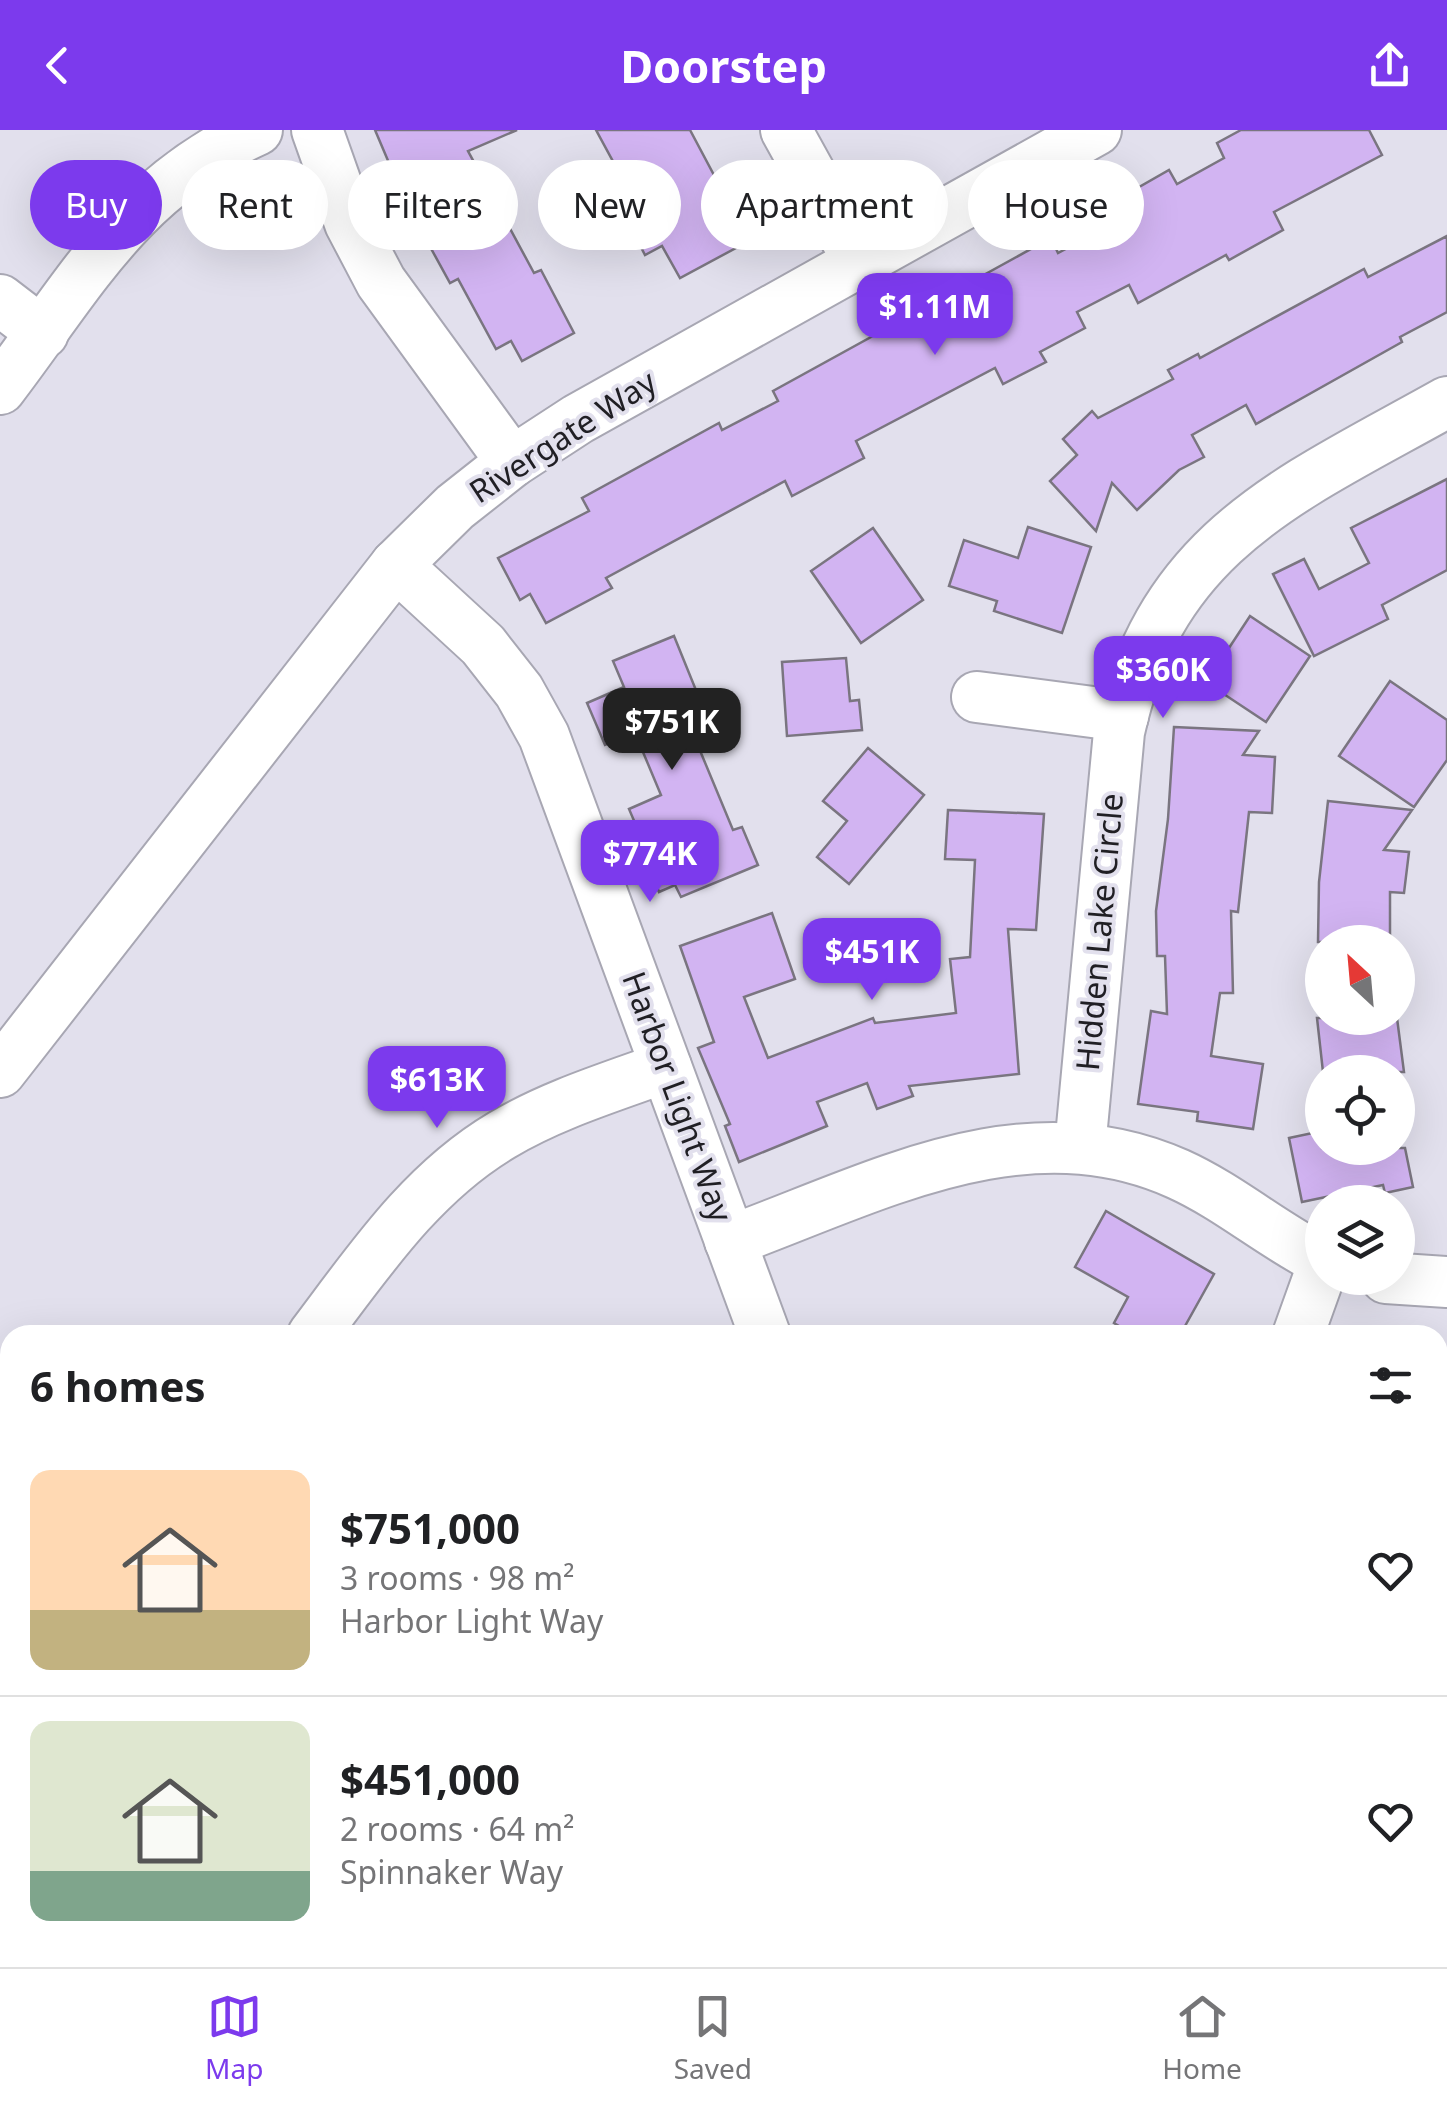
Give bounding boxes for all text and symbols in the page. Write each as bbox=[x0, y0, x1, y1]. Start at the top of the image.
text: Doorstep bbox=[620, 35, 827, 96]
icon: back bbox=[30, 38, 85, 93]
icon: share bbox=[1362, 38, 1417, 93]
chip: Buy bbox=[30, 160, 162, 250]
chip: Rent bbox=[182, 160, 328, 250]
chip: Filters bbox=[348, 160, 518, 250]
chip: New bbox=[538, 160, 681, 250]
chip: Apartment bbox=[701, 160, 948, 250]
chip: House bbox=[968, 160, 1144, 250]
pin: $1.11M bbox=[854, 273, 1016, 358]
text: $1.11M bbox=[879, 284, 991, 327]
street label: Rivergate Way bbox=[461, 359, 664, 512]
pin: $360K bbox=[1093, 636, 1233, 721]
text: $360K bbox=[1116, 647, 1210, 690]
pin: $751K bbox=[602, 688, 742, 773]
text: $751K bbox=[625, 699, 719, 742]
street label: Hidden Lake Circle bbox=[1065, 791, 1132, 1072]
pin: $774K bbox=[580, 820, 720, 905]
text: $774K bbox=[603, 831, 697, 874]
pin: $451K bbox=[802, 918, 942, 1003]
north arrow bbox=[1305, 925, 1415, 1035]
map controls bbox=[1305, 925, 1415, 1295]
text: $451K bbox=[825, 929, 919, 972]
street label: Harbor Light Way bbox=[613, 965, 744, 1228]
pin: $613K bbox=[367, 1046, 507, 1131]
button: locate bbox=[1305, 1055, 1415, 1165]
text: $613K bbox=[390, 1057, 484, 1100]
button: layers bbox=[1305, 1185, 1415, 1295]
text: 6 homes bbox=[30, 1357, 206, 1414]
icon: filters bbox=[1363, 1358, 1418, 1413]
text: $751,000 bbox=[340, 1499, 520, 1556]
icon: home bbox=[110, 1510, 230, 1630]
icon: heart bbox=[1363, 1543, 1418, 1598]
text: 3 rooms · 98 m² bbox=[340, 1556, 574, 1599]
text: Harbor Light Way bbox=[340, 1599, 603, 1642]
text: $451,000 bbox=[340, 1750, 520, 1807]
icon: home bbox=[110, 1761, 230, 1881]
icon: heart bbox=[1363, 1794, 1418, 1849]
text: 2 rooms · 64 m² bbox=[340, 1807, 574, 1850]
text: Spinnaker Way bbox=[340, 1850, 563, 1893]
tab: Map bbox=[205, 1989, 263, 2087]
tab: Saved bbox=[674, 1989, 752, 2087]
tab: Home bbox=[1162, 1989, 1242, 2087]

